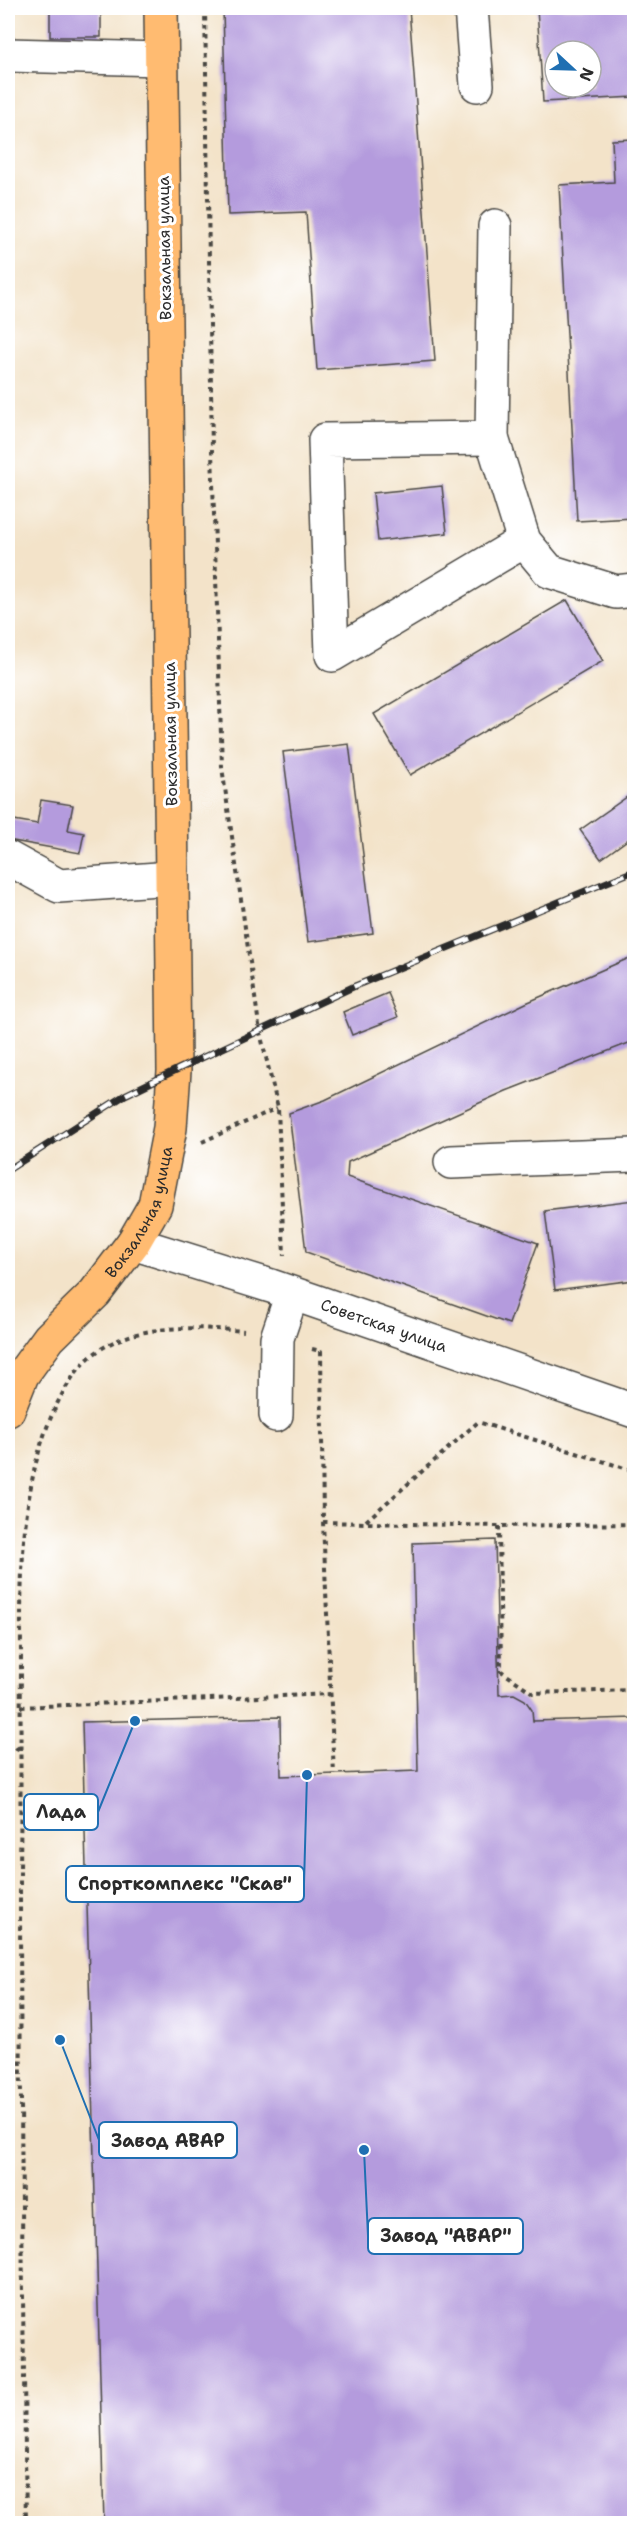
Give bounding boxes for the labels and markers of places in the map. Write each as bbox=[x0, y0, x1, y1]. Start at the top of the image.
callout: Лада bbox=[24, 1794, 98, 1830]
callout: Спорткомплекс "Скав" bbox=[66, 1866, 304, 1902]
callout: Завод АВАР bbox=[99, 2122, 237, 2158]
callout: Завод "АВАР" bbox=[368, 2218, 523, 2254]

